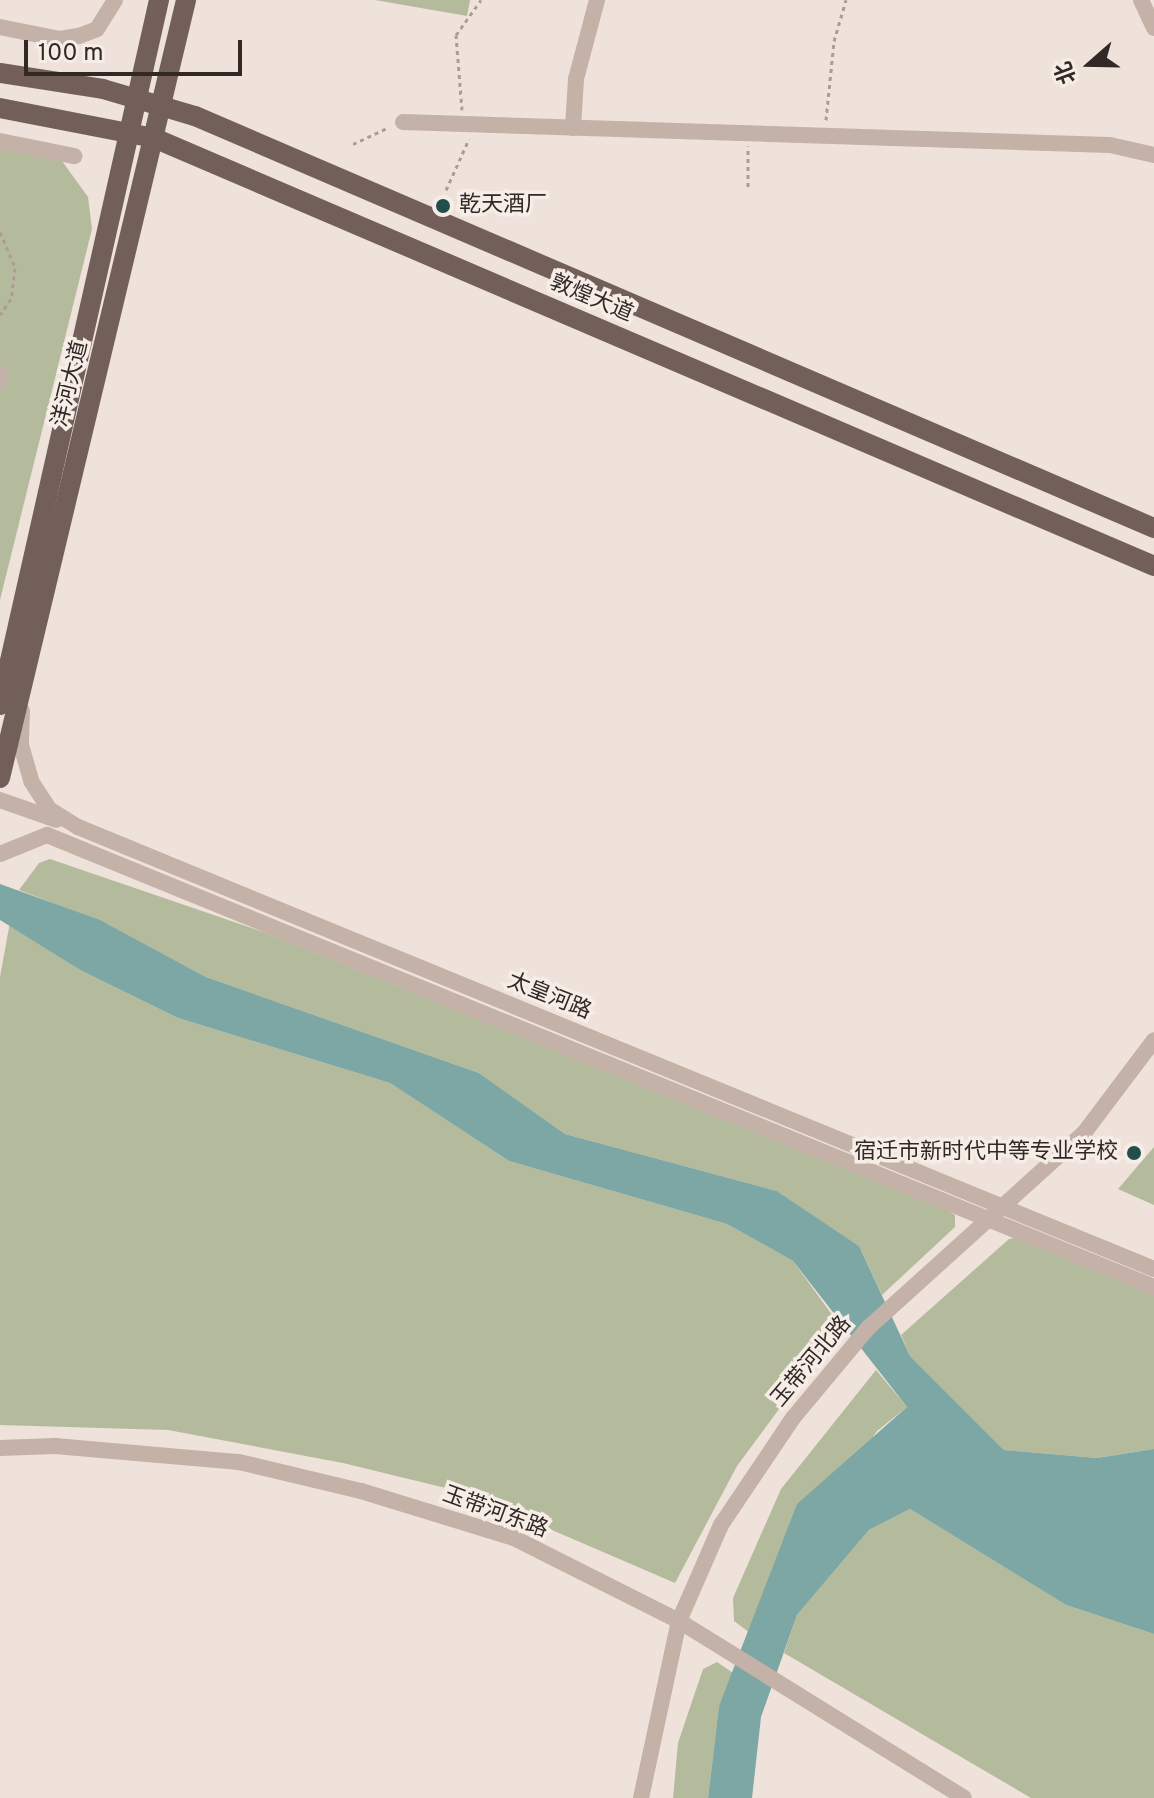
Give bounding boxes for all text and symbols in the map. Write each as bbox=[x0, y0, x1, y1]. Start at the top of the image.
scale bar bbox=[28, 24, 246, 74]
north arrow bbox=[1050, 24, 1130, 104]
text: 100 m bbox=[38, 39, 104, 69]
text: 北 bbox=[1051, 57, 1083, 87]
place label: 乾天酒厂 bbox=[459, 193, 547, 219]
marker: 乾天酒厂 bbox=[434, 197, 452, 215]
street label: 敦煌大道 bbox=[545, 270, 637, 328]
street label: 洋河大道 bbox=[48, 338, 94, 430]
street label: 太皇河路 bbox=[503, 968, 595, 1026]
place label: 宿迁市新时代中等专业学校 bbox=[854, 1140, 1118, 1166]
marker: 宿迁市新时代中等专业学校 bbox=[1125, 1144, 1143, 1162]
street label: 玉带河北路 bbox=[767, 1311, 857, 1413]
street label: 玉带河东路 bbox=[439, 1482, 551, 1544]

